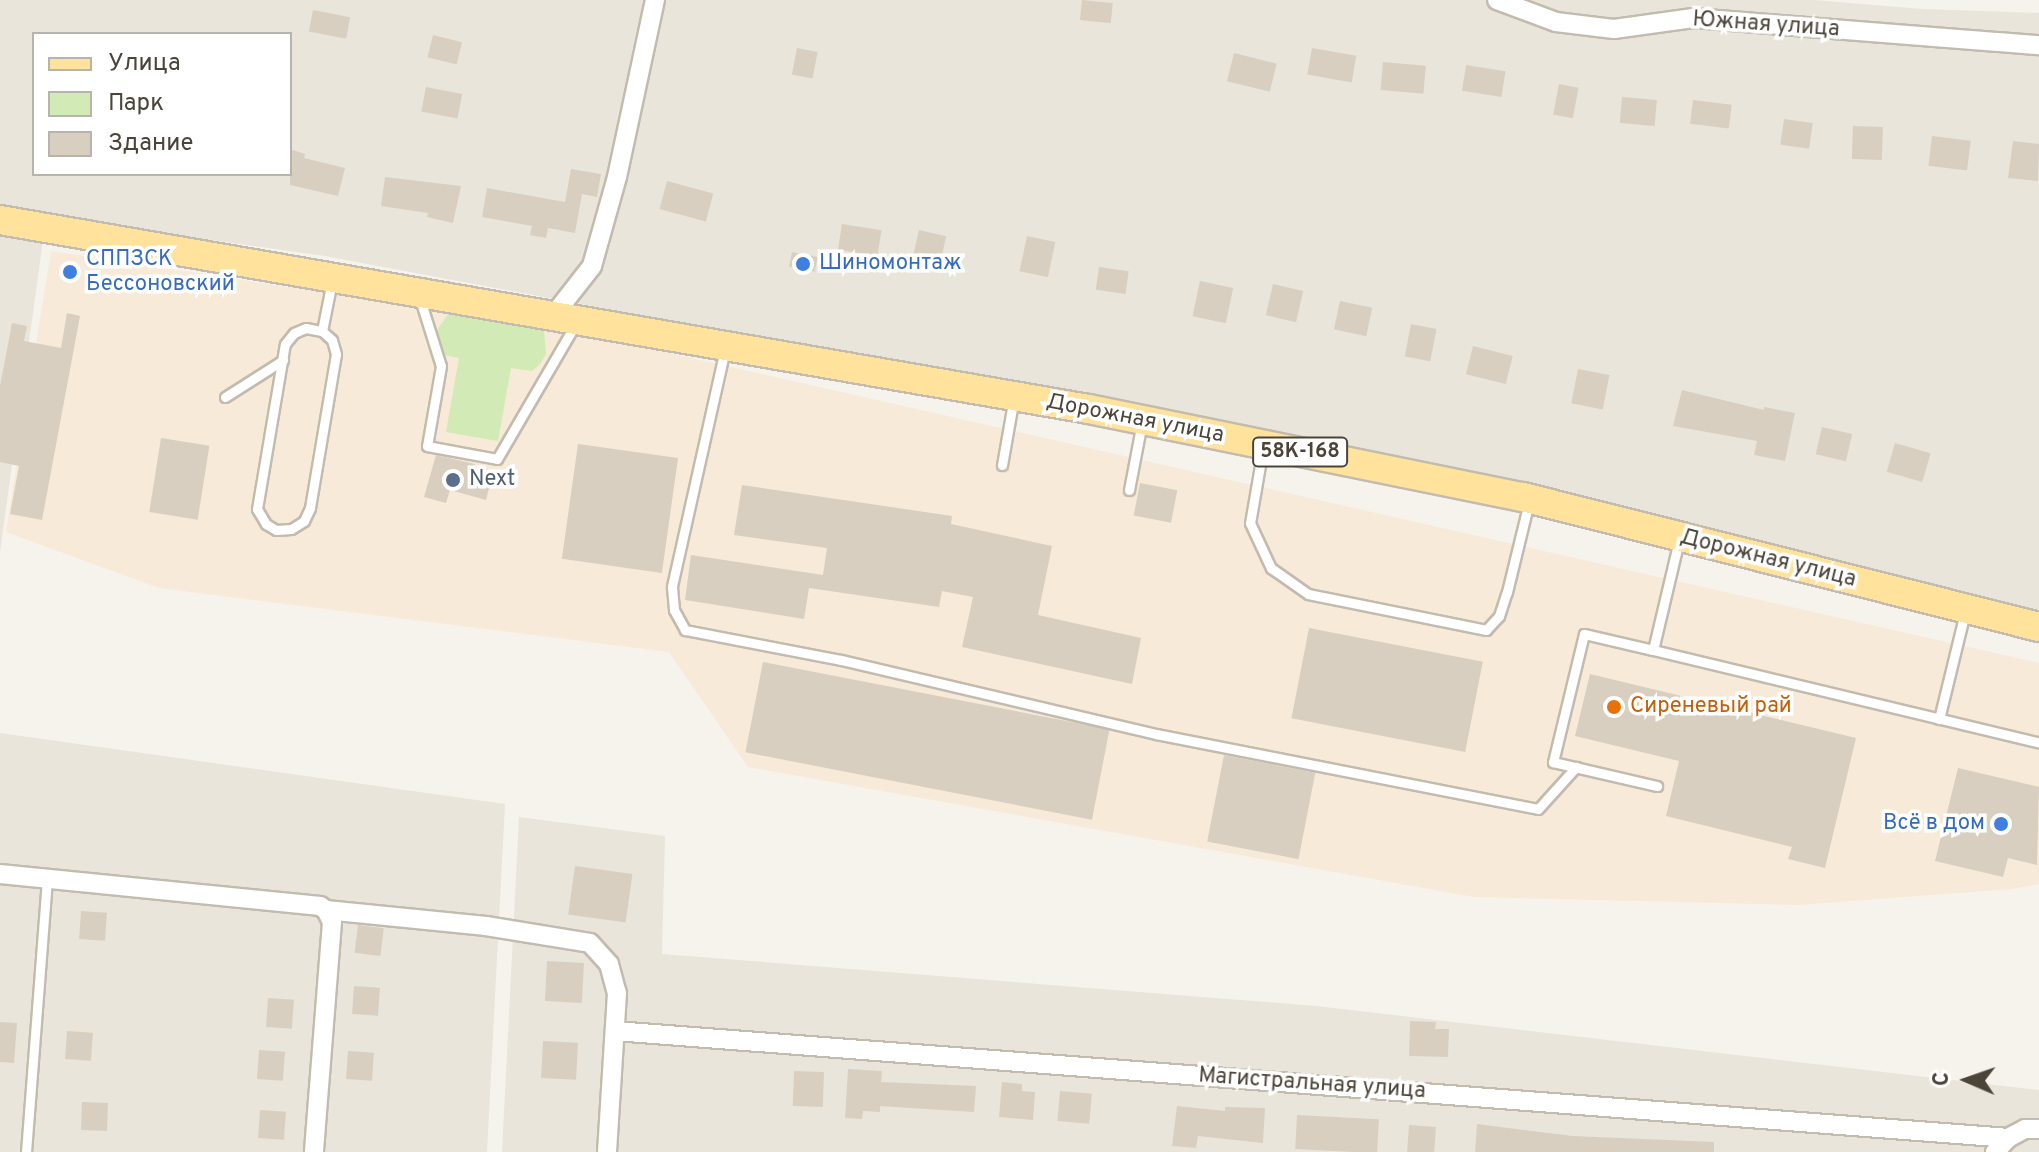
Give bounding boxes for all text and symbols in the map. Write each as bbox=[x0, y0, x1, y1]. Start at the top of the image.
street label: Южная улица bbox=[1692, 7, 1840, 43]
legend bbox=[32, 32, 292, 176]
text: Улица bbox=[108, 49, 181, 79]
text: Парк bbox=[108, 89, 164, 119]
text: Здание bbox=[108, 129, 194, 159]
place label: СППЗСК Бессоновский bbox=[86, 246, 235, 298]
place label: Шиномонтаж bbox=[819, 251, 962, 277]
marker: Шиномонтаж bbox=[794, 255, 812, 273]
marker: СППЗСК Бессоновский bbox=[61, 263, 79, 281]
street label: Дорожная улица bbox=[1044, 389, 1226, 449]
road number: 58К-168 bbox=[1252, 436, 1348, 468]
place label: Next bbox=[469, 467, 515, 493]
marker: Next bbox=[444, 471, 462, 489]
street label: Дорожная улица bbox=[1677, 524, 1859, 594]
place label: Сиреневый рай bbox=[1630, 694, 1792, 720]
marker: Сиреневый рай bbox=[1605, 698, 1623, 716]
place label: Всё в дом bbox=[1883, 811, 1985, 837]
marker: Всё в дом bbox=[1992, 815, 2010, 833]
north arrow bbox=[1927, 1040, 2007, 1120]
street label: Магистральная улица bbox=[1197, 1063, 1427, 1105]
text: С bbox=[1929, 1072, 1956, 1087]

